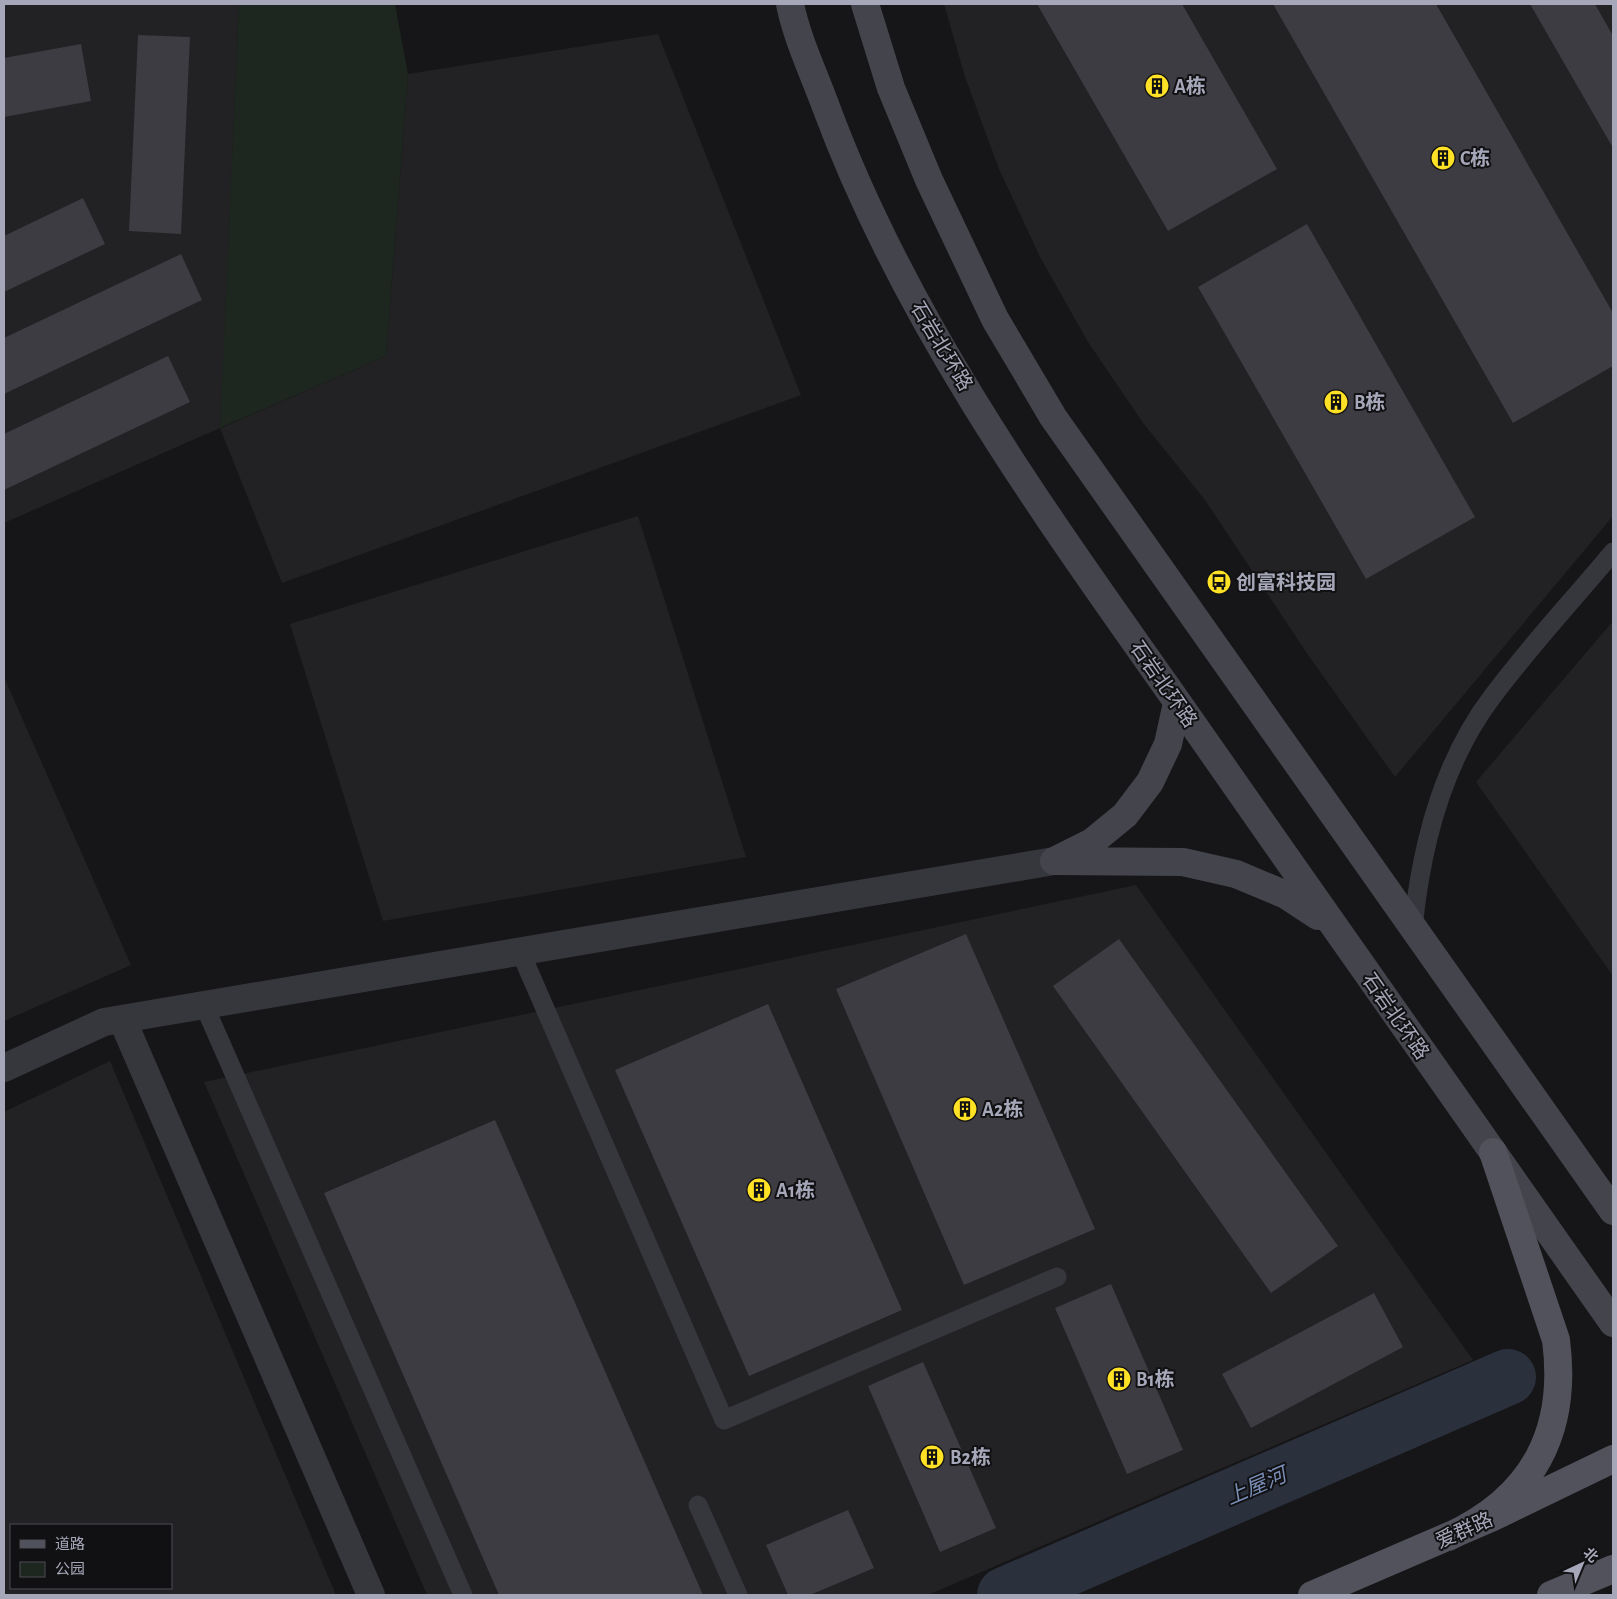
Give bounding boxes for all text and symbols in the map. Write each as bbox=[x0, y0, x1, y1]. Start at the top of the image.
building icon: A栋 bbox=[1144, 73, 1170, 99]
place label: A栋 bbox=[1174, 75, 1206, 97]
building icon: C栋 bbox=[1430, 145, 1456, 171]
place label: C栋 bbox=[1460, 147, 1490, 169]
street label: 石岩北环路 bbox=[907, 298, 976, 395]
building icon: B栋 bbox=[1323, 389, 1349, 415]
place label: B栋 bbox=[1354, 391, 1386, 413]
bus stop icon: 创富科技园 bbox=[1206, 569, 1232, 595]
place label: 创富科技园 bbox=[1236, 571, 1336, 593]
street label: 石岩北环路 bbox=[1126, 637, 1201, 731]
street label: 石岩北环路 bbox=[1358, 969, 1433, 1063]
building icon: A2栋 bbox=[952, 1096, 978, 1122]
place label: A2栋 bbox=[982, 1098, 1023, 1120]
building icon: A1栋 bbox=[746, 1177, 772, 1203]
place label: A1栋 bbox=[776, 1179, 815, 1201]
building icon: B1栋 bbox=[1106, 1366, 1132, 1392]
place label: B1栋 bbox=[1136, 1368, 1175, 1390]
building icon: B2栋 bbox=[919, 1444, 945, 1470]
place label: B2栋 bbox=[950, 1446, 991, 1468]
water label: 上屋河 bbox=[1223, 1462, 1293, 1508]
street label: 爱群路 bbox=[1433, 1509, 1496, 1552]
legend bbox=[10, 1524, 172, 1589]
text: 道路 bbox=[55, 1536, 85, 1552]
north arrow bbox=[1557, 1539, 1607, 1589]
text: 北 bbox=[1580, 1545, 1601, 1565]
text: 公园 bbox=[55, 1561, 85, 1577]

